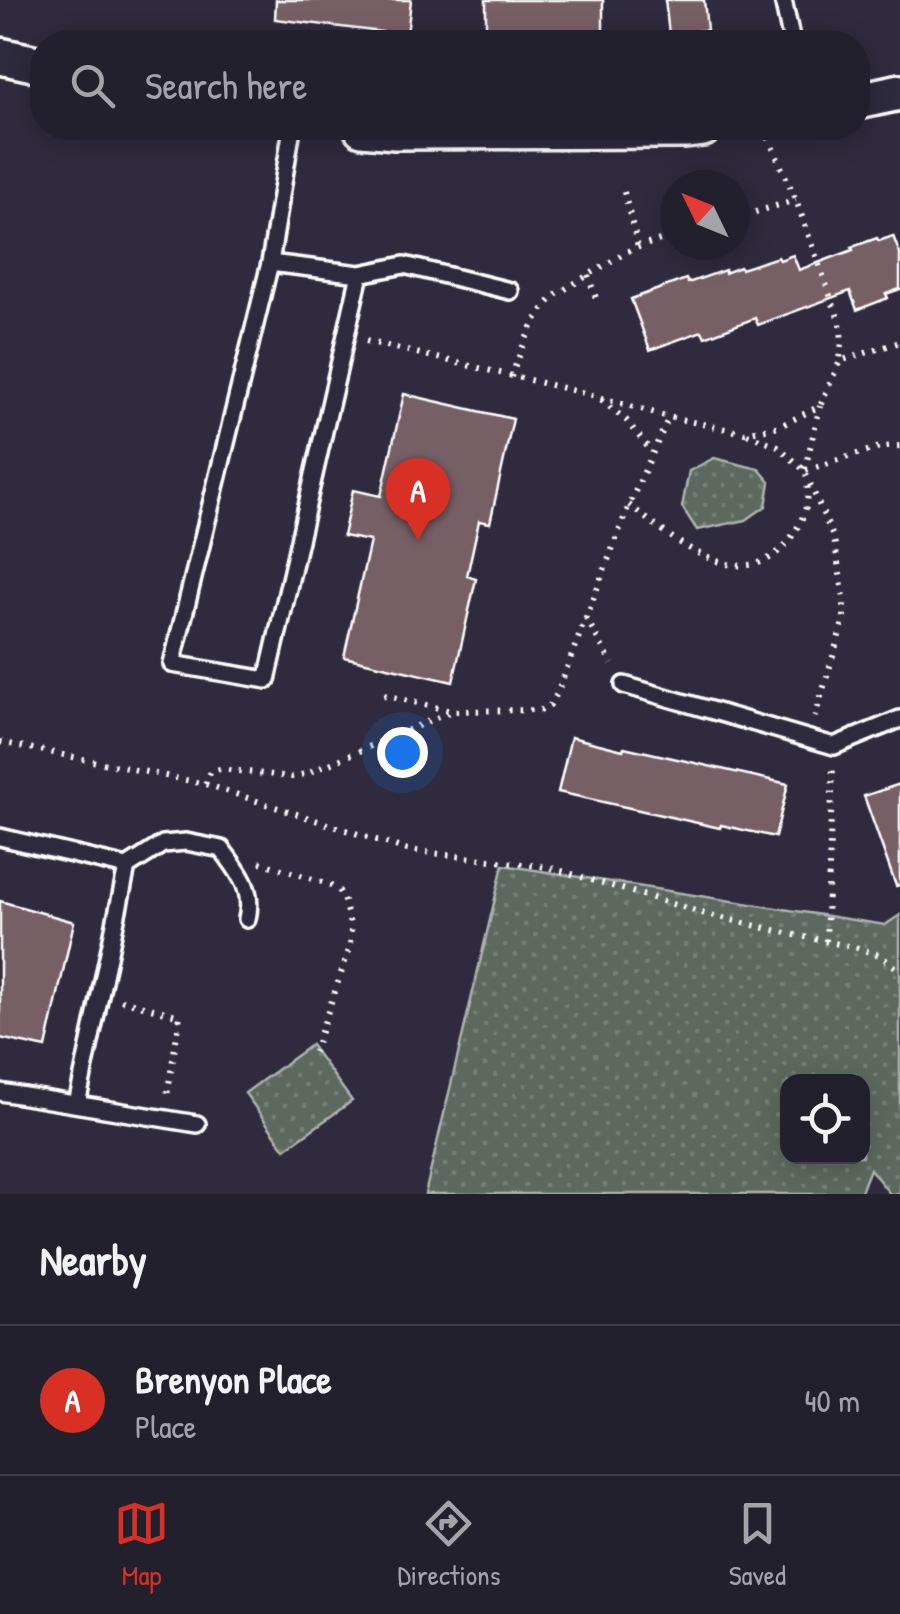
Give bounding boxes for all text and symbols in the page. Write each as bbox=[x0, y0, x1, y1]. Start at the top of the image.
search box bbox=[30, 30, 870, 140]
icon: search bbox=[65, 58, 120, 113]
text: Search here bbox=[145, 59, 307, 111]
north arrow bbox=[660, 170, 750, 260]
pin: A bbox=[386, 458, 450, 540]
your location bbox=[377, 727, 428, 778]
map controls bbox=[780, 1074, 870, 1164]
button: locate bbox=[780, 1074, 870, 1164]
text: Nearby bbox=[40, 1231, 147, 1288]
text: Brenyon Place bbox=[135, 1353, 332, 1405]
text: A bbox=[65, 1379, 80, 1422]
text: 40 m bbox=[805, 1379, 860, 1422]
text: Place bbox=[135, 1405, 197, 1448]
tab: Map bbox=[114, 1496, 169, 1594]
tab: Directions bbox=[397, 1496, 500, 1594]
tab: Saved bbox=[729, 1496, 786, 1594]

